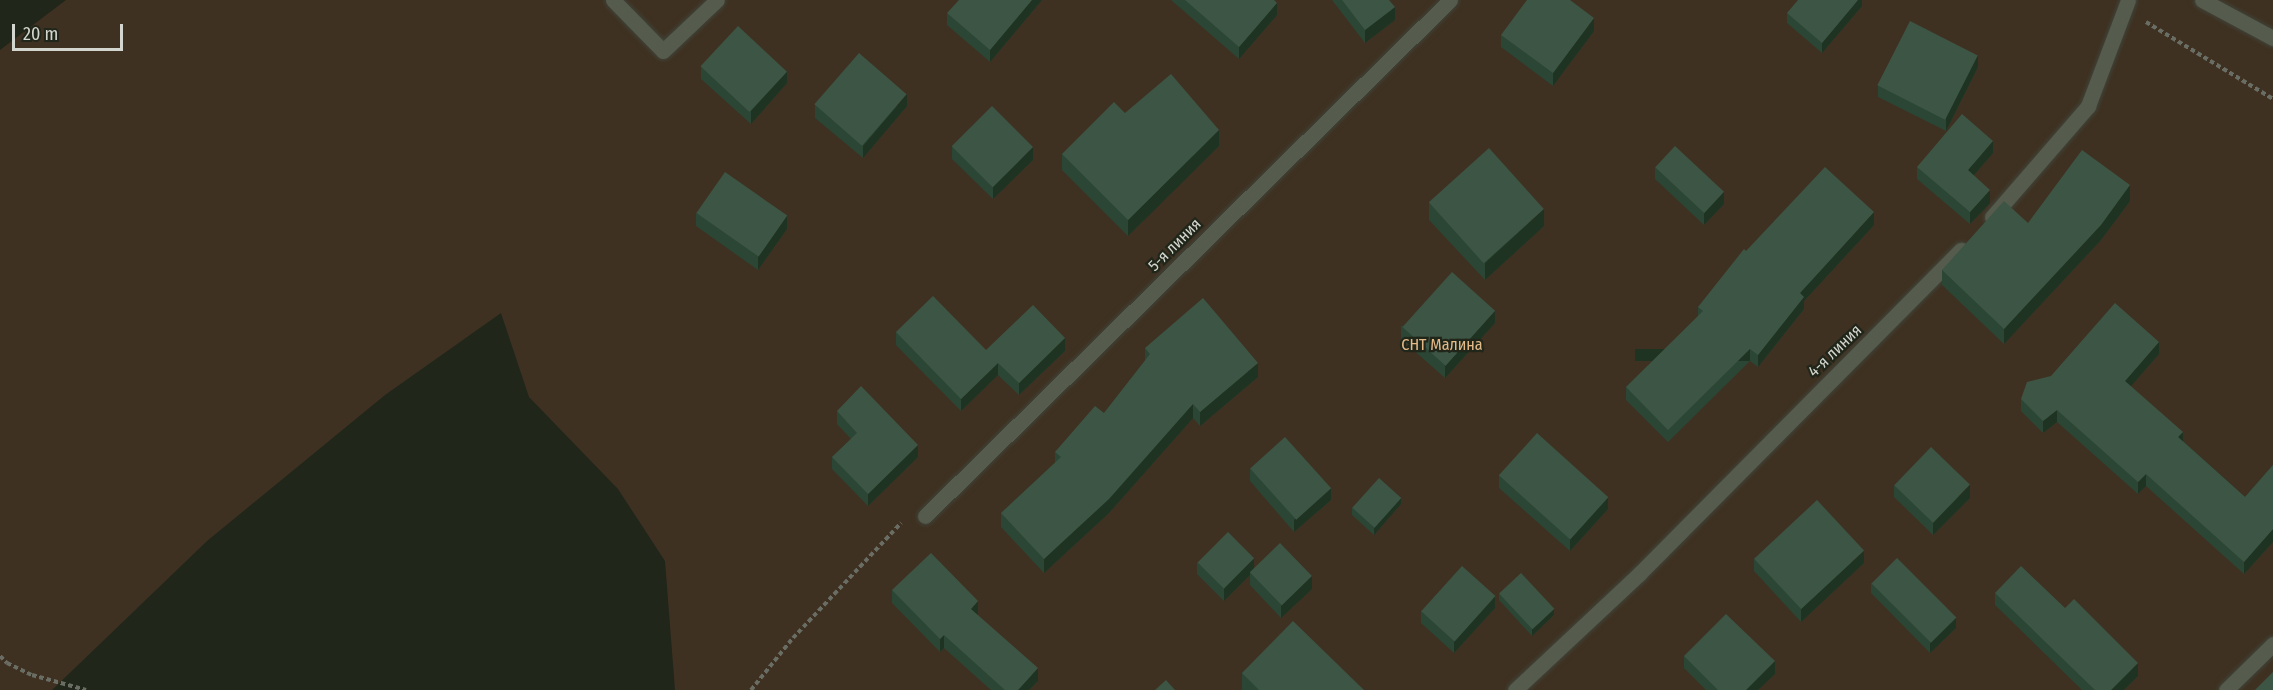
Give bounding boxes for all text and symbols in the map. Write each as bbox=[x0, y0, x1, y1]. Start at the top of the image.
scale bar bbox=[15, 12, 126, 50]
text: 20 m bbox=[23, 23, 58, 45]
street label: 5-я линия bbox=[1145, 215, 1205, 275]
street label: 4-я линия bbox=[1804, 321, 1866, 381]
park label: СНТ Малина bbox=[1401, 335, 1483, 355]

